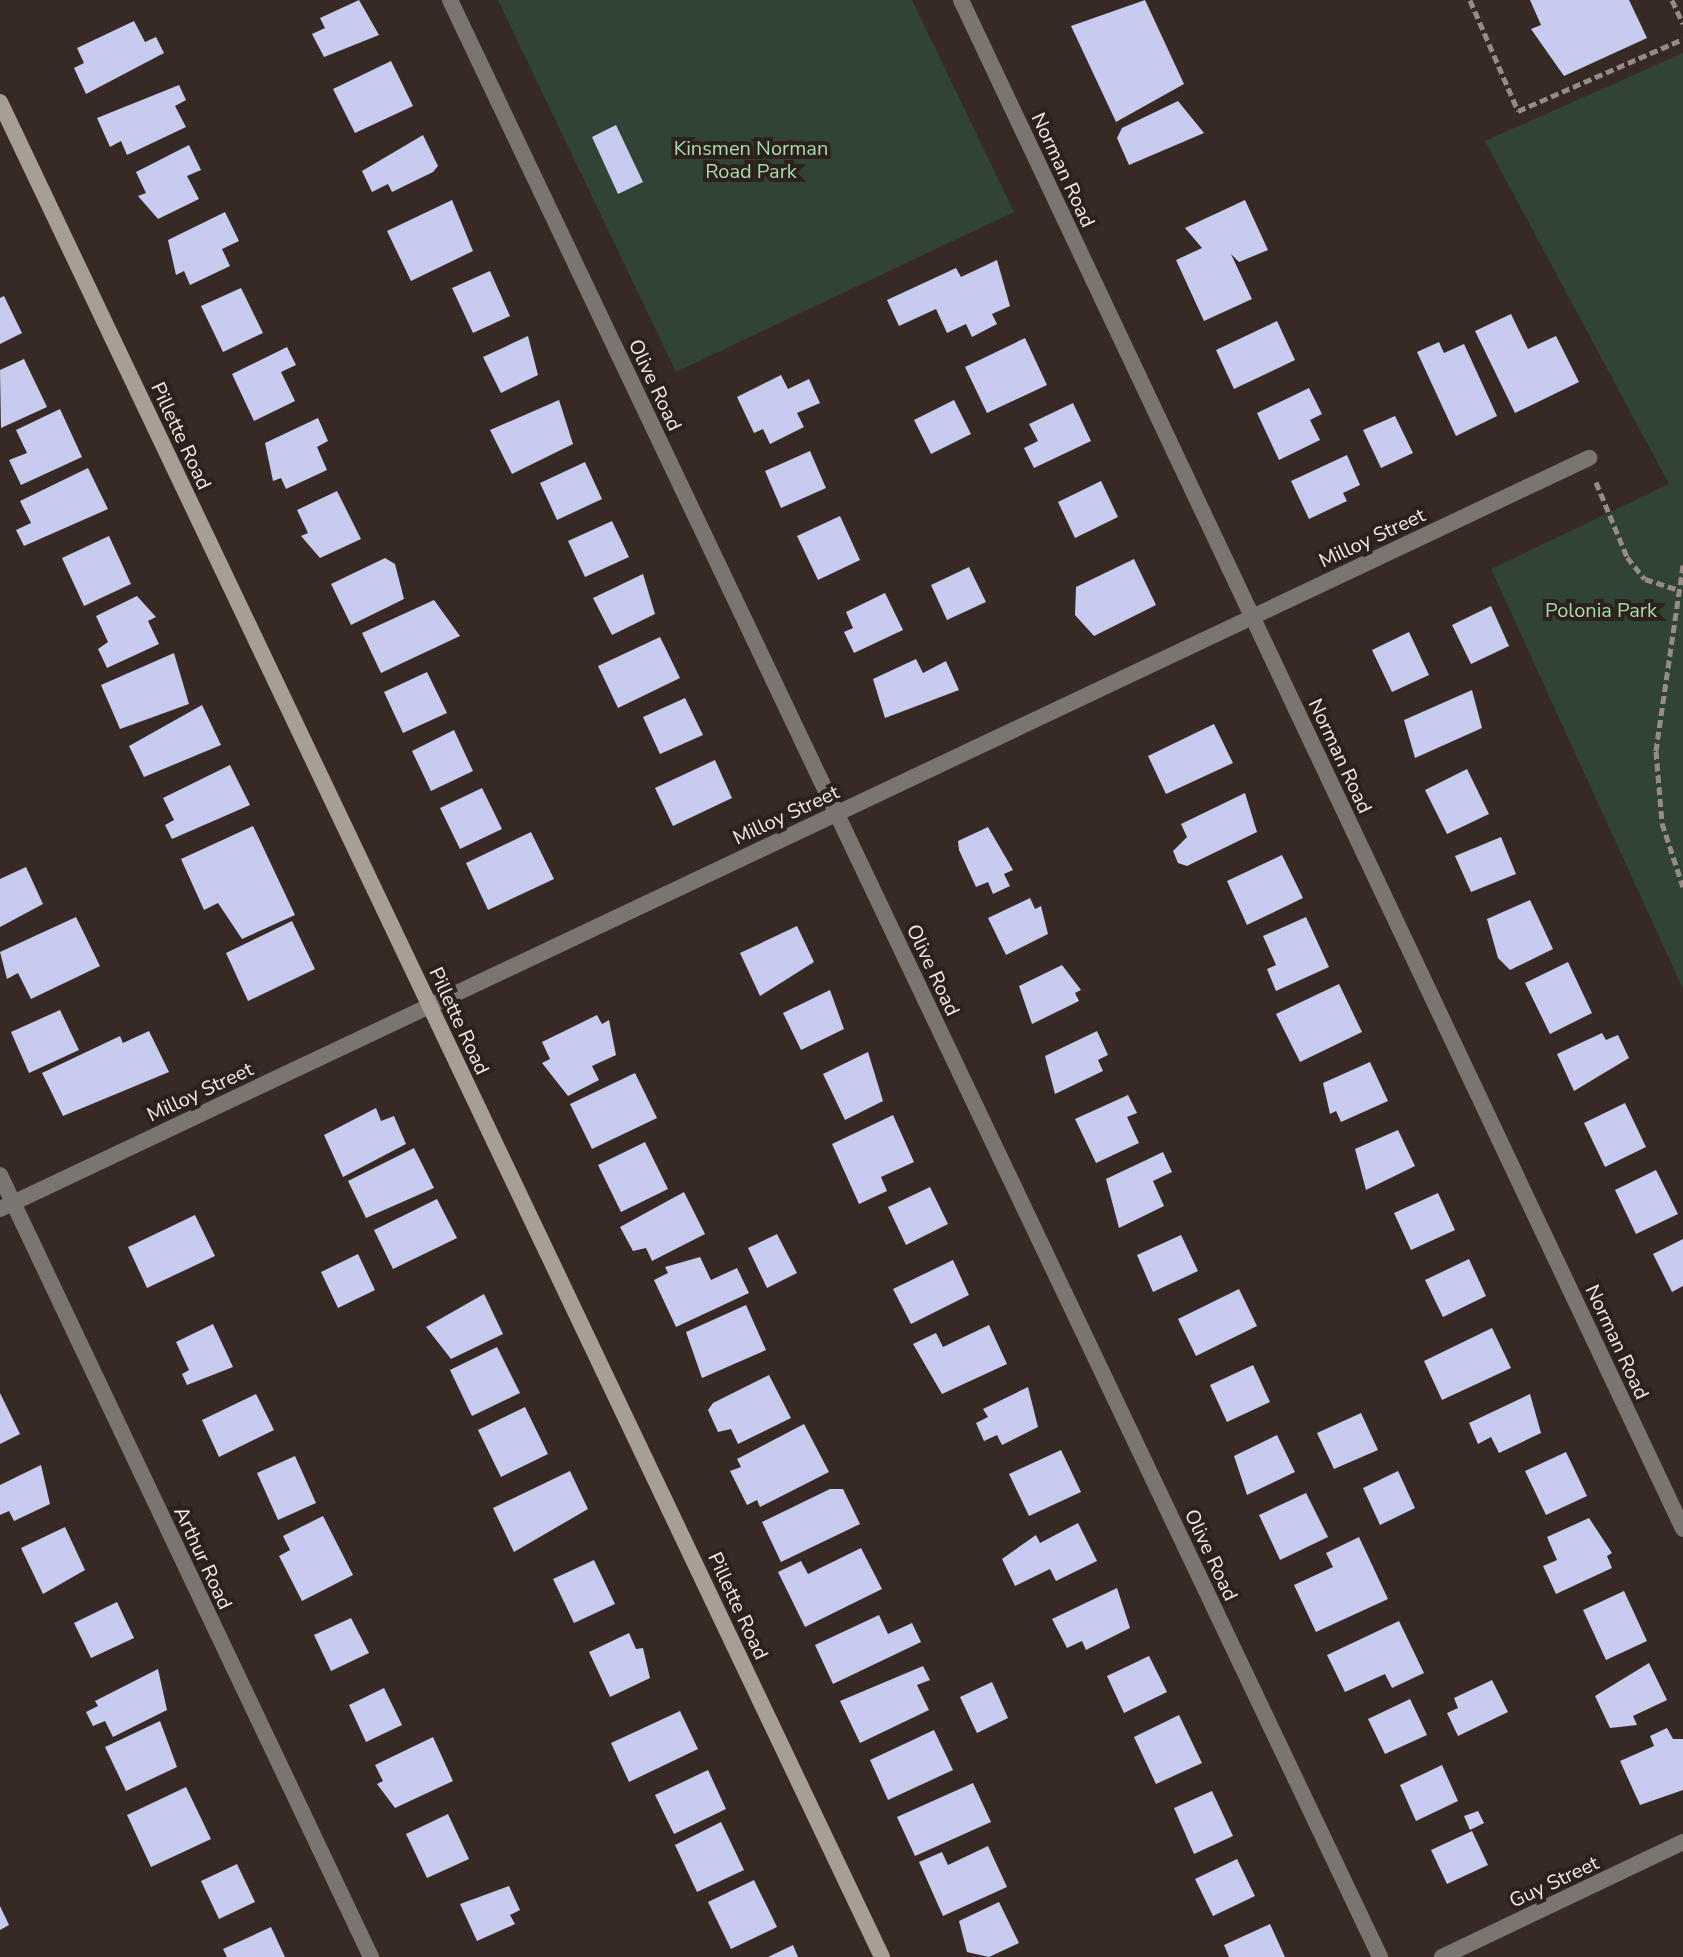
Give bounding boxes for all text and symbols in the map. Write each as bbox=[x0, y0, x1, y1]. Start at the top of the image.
street label: Norman Road bbox=[1026, 109, 1100, 231]
park label: Kinsmen Norman Road Park bbox=[674, 136, 828, 183]
street label: Olive Road bbox=[623, 335, 687, 435]
street label: Pillette Road bbox=[146, 379, 216, 493]
street label: Milloy Street bbox=[1315, 503, 1429, 573]
park label: Polonia Park bbox=[1545, 598, 1657, 622]
street label: Norman Road bbox=[1303, 695, 1377, 817]
street label: Milloy Street bbox=[729, 780, 843, 850]
street label: Olive Road bbox=[901, 920, 965, 1020]
street label: Pillette Road bbox=[424, 964, 494, 1078]
street label: Milloy Street bbox=[143, 1057, 257, 1127]
street label: Norman Road bbox=[1580, 1281, 1654, 1403]
street label: Arthur Road bbox=[169, 1503, 237, 1613]
street label: Olive Road bbox=[1179, 1505, 1243, 1605]
street label: Pillette Road bbox=[703, 1549, 773, 1663]
street label: Guy Street bbox=[1506, 1851, 1602, 1913]

